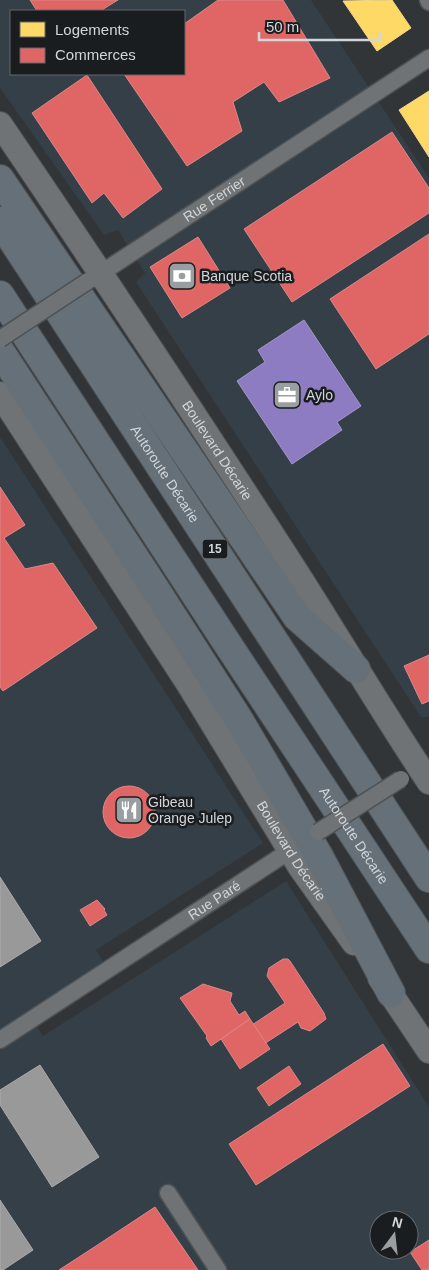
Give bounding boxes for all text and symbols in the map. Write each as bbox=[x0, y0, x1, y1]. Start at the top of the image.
legend bbox=[10, 10, 185, 75]
scale bar bbox=[259, 10, 380, 42]
text: 50 m bbox=[266, 18, 299, 35]
text: Logements bbox=[55, 21, 129, 38]
text: Commerces bbox=[55, 46, 136, 63]
street label: Rue Ferrier bbox=[180, 173, 248, 225]
bank icon: Banque Scotia bbox=[167, 261, 197, 291]
place label: Banque Scotia bbox=[201, 268, 292, 284]
office icon: Aylo bbox=[272, 380, 302, 410]
place label: Aylo bbox=[306, 387, 333, 403]
street label: Boulevard Décarie bbox=[179, 398, 256, 503]
street label: Autoroute Décarie bbox=[128, 422, 203, 526]
road number: 15 bbox=[202, 540, 228, 558]
street label: Autoroute Décarie bbox=[316, 784, 392, 887]
place label: Gibeau Orange Julep bbox=[148, 794, 232, 826]
restaurant icon: Gibeau Orange Julep bbox=[114, 795, 144, 825]
street label: Boulevard Décarie bbox=[254, 798, 330, 904]
street label: Rue Paré bbox=[185, 877, 244, 923]
north arrow bbox=[369, 1210, 419, 1260]
text: N bbox=[390, 1213, 404, 1231]

